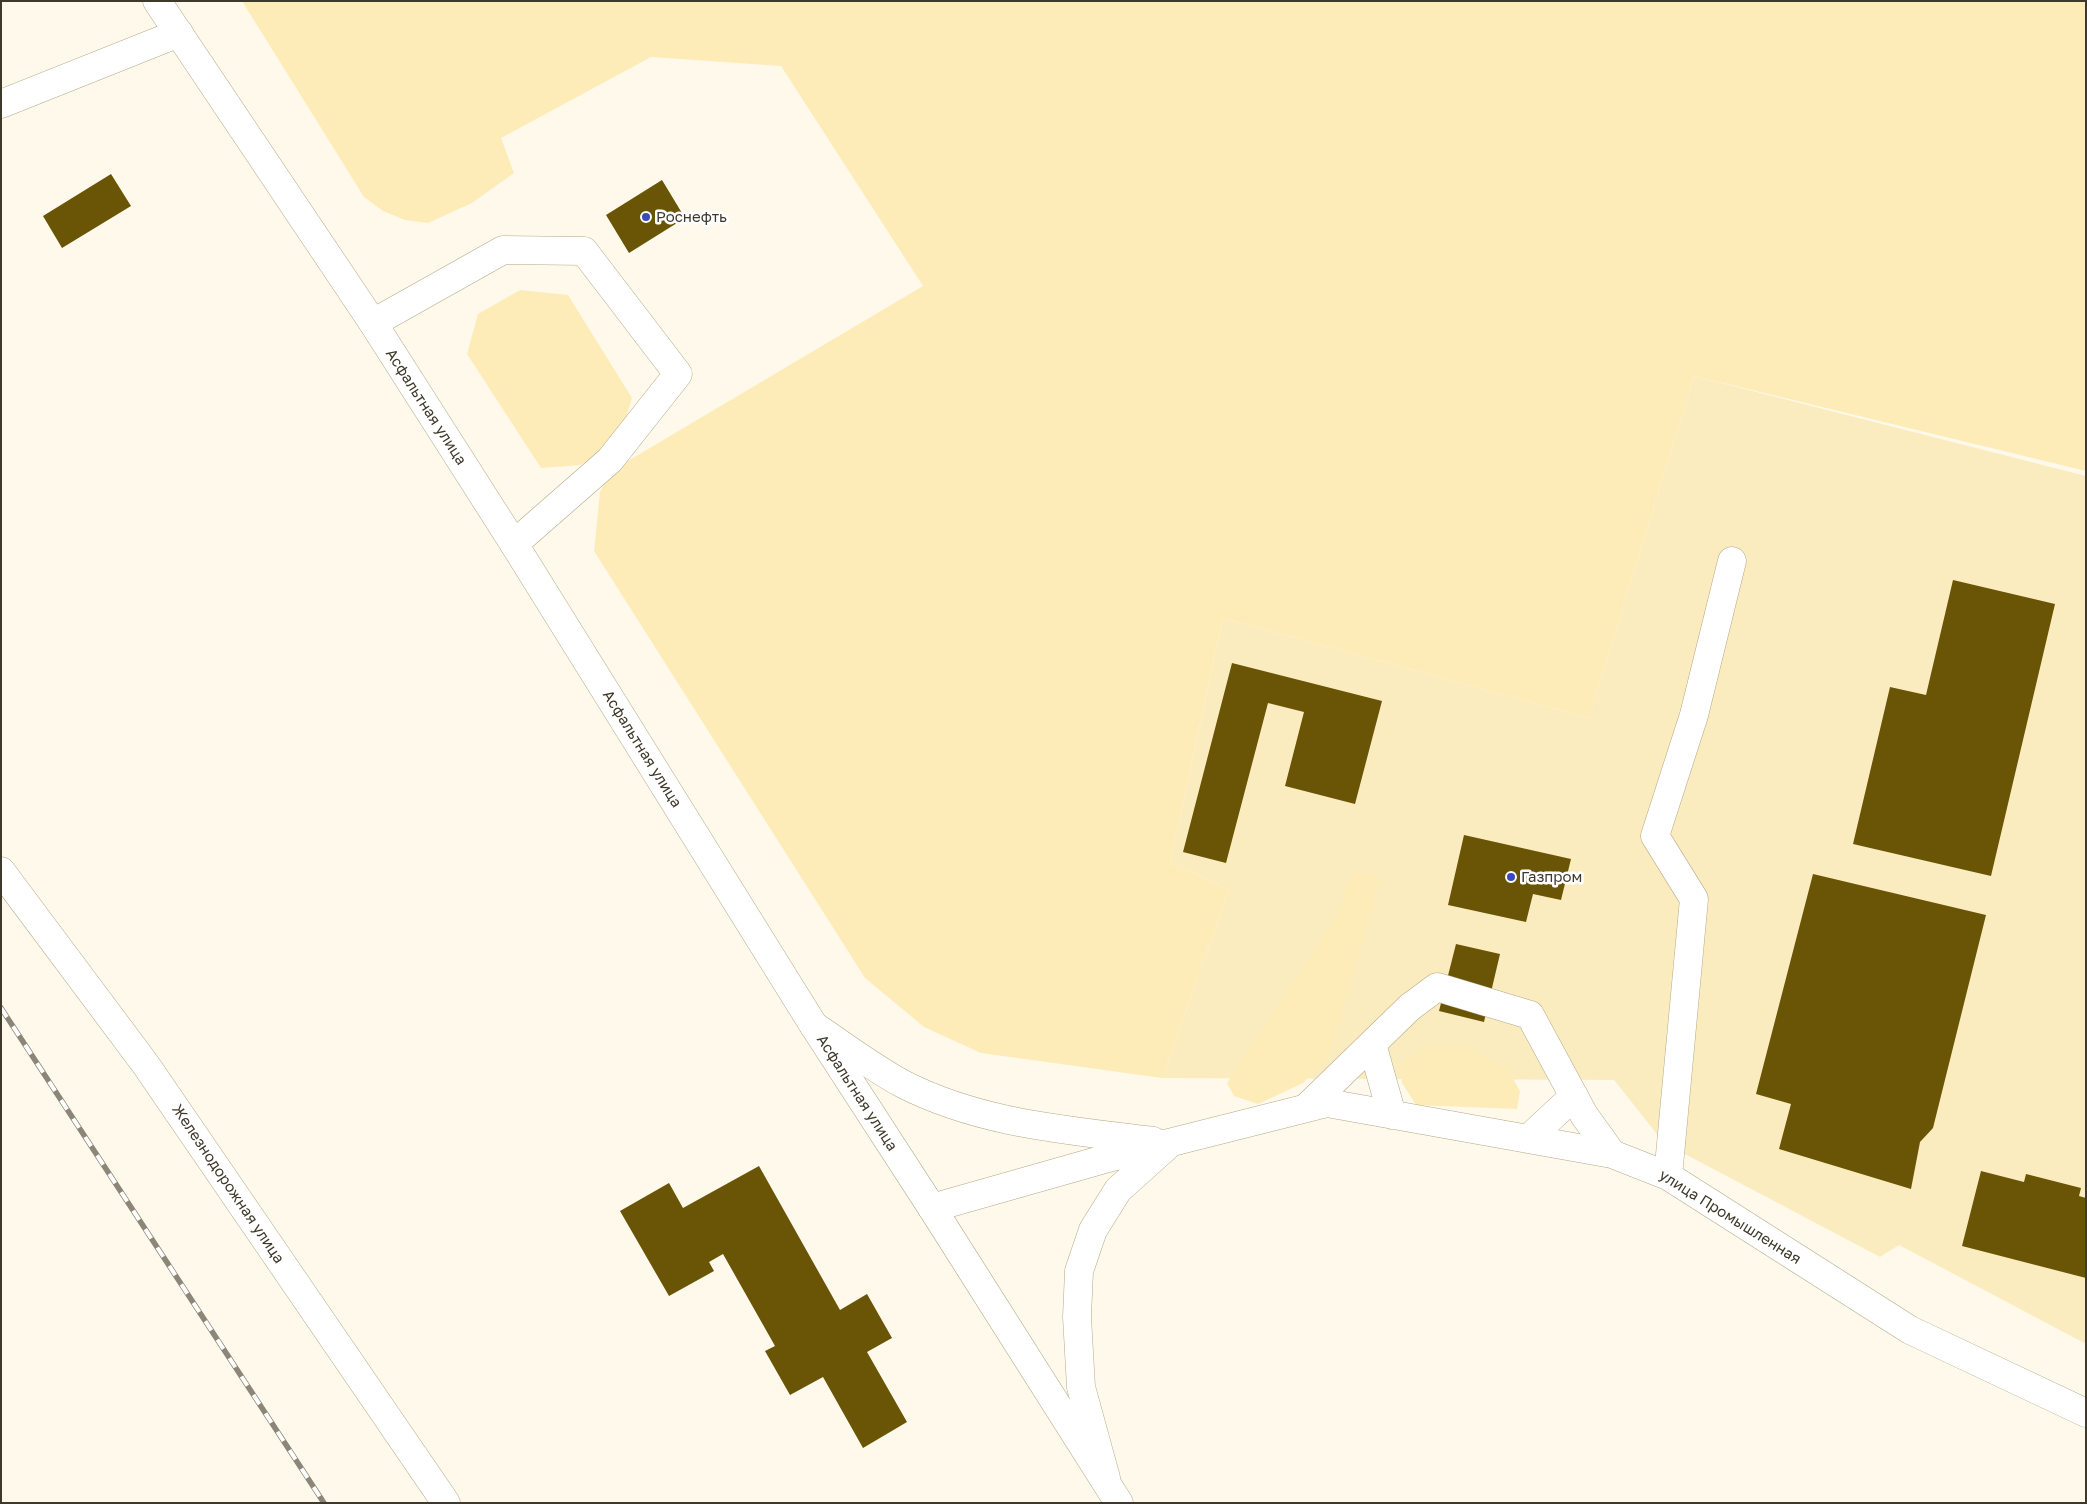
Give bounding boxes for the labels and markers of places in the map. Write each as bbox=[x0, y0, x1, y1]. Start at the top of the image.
place label: Роснефть bbox=[656, 208, 727, 226]
marker: Роснефть bbox=[640, 211, 652, 223]
place label: Газпром bbox=[1521, 868, 1582, 886]
marker: Газпром bbox=[1505, 871, 1517, 883]

